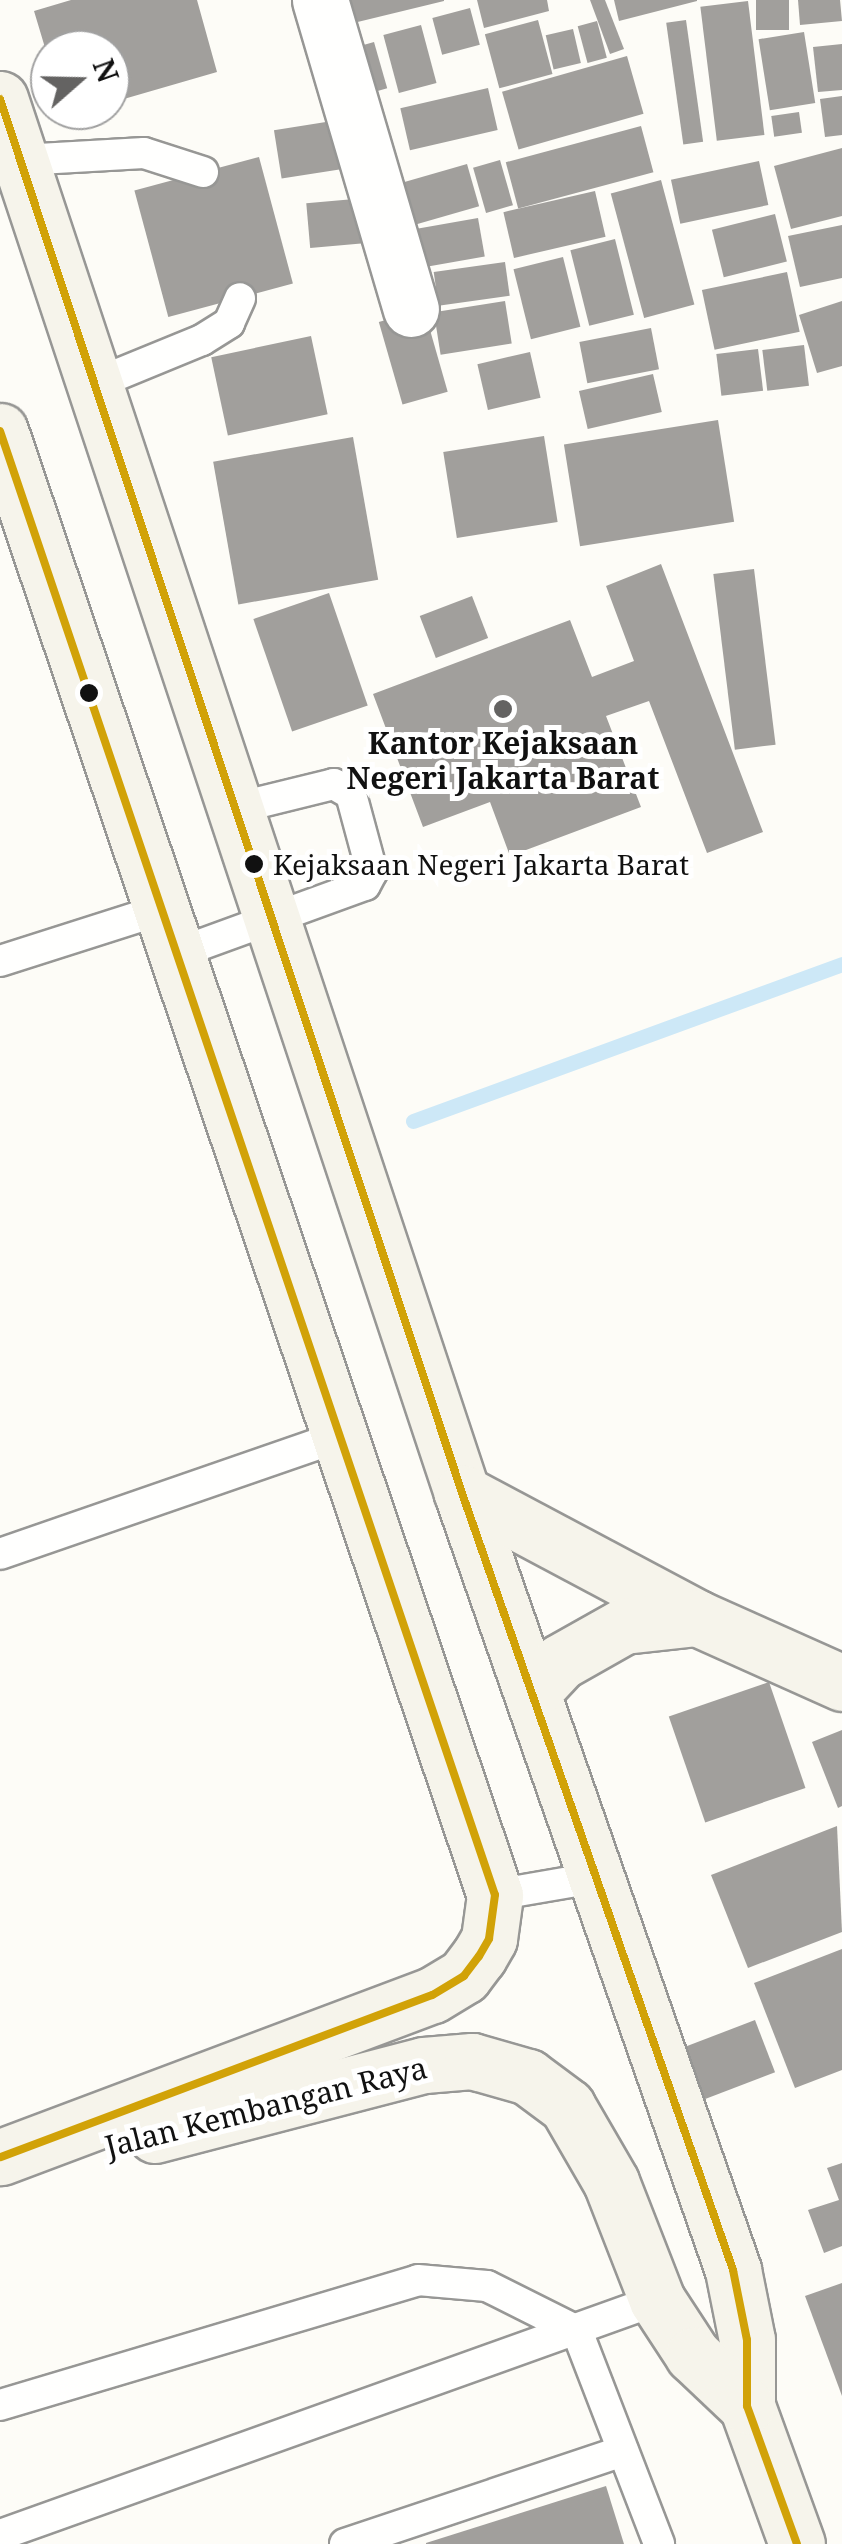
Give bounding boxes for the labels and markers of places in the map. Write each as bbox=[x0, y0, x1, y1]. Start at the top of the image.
unlabelled marker bbox=[79, 683, 99, 703]
marker: Kantor Kejaksaan Negeri Jakarta Barat bbox=[492, 698, 514, 720]
place label: Kantor Kejaksaan Negeri Jakarta Barat bbox=[347, 725, 659, 796]
place label: Kejaksaan Negeri Jakarta Barat bbox=[273, 847, 689, 881]
marker: Kejaksaan Negeri Jakarta Barat bbox=[244, 854, 264, 874]

